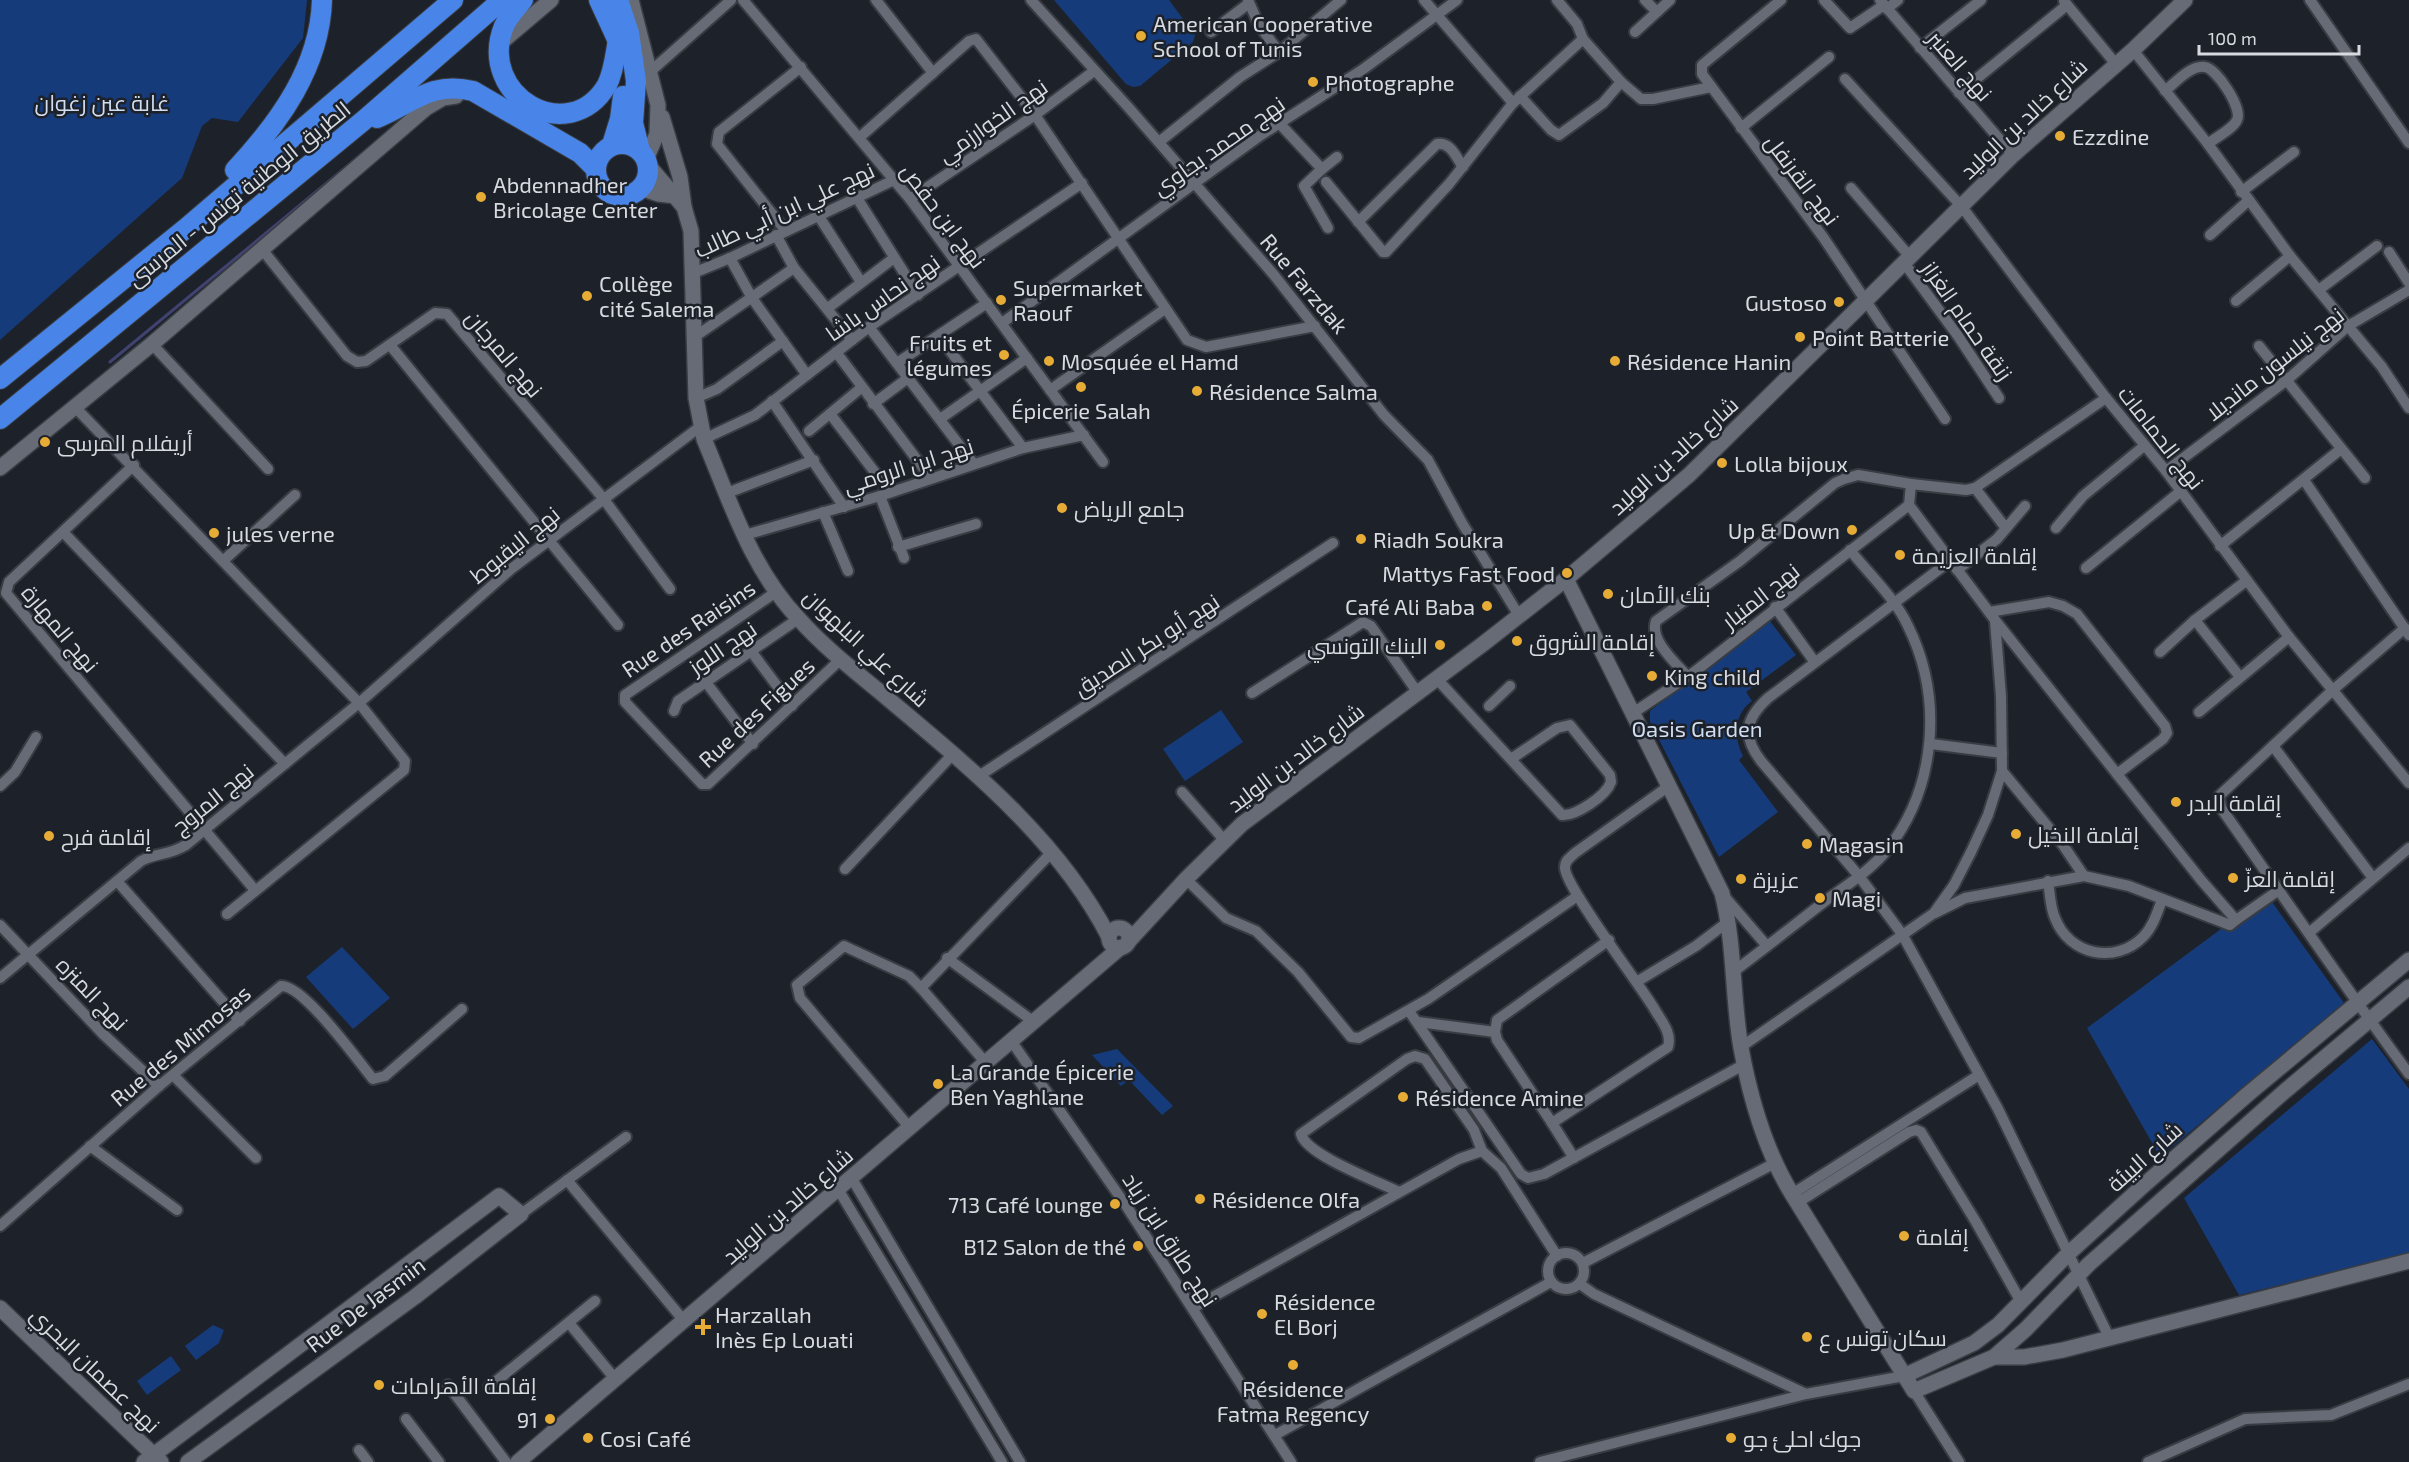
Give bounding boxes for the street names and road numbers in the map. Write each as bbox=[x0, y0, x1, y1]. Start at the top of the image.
street label: نهج العنبر bbox=[1920, 23, 1999, 107]
street label: شارع خالد بن الوليد bbox=[1954, 53, 2094, 186]
street label: نهج الخوارزمي bbox=[932, 73, 1055, 171]
street label: نهج محمد بجاوي bbox=[1147, 90, 1292, 204]
street label: الطريق الوطنية تونس - المرسى bbox=[121, 95, 356, 293]
street label: نهج القرنفل bbox=[1758, 128, 1846, 231]
street label: نهج علي ابن أبي طالب bbox=[690, 156, 880, 267]
street label: نهج ابن حفص bbox=[894, 158, 992, 274]
street label: Rue Farzdak bbox=[1256, 228, 1354, 338]
street label: نهج نحاس باشا bbox=[820, 248, 946, 348]
street label: زنقة حمام الغزاز bbox=[1913, 254, 2019, 387]
street label: نهج نيلسون مانديلا bbox=[2200, 301, 2350, 427]
street label: نهج المرجان bbox=[459, 304, 549, 404]
street label: نهج الحمامات bbox=[2111, 380, 2210, 496]
street label: شارع خالد بن الوليد bbox=[1603, 390, 1745, 522]
street label: نهج ابن الرومي bbox=[840, 432, 978, 503]
street label: نهج اليقبوط bbox=[464, 500, 566, 590]
street label: نهج المنيار bbox=[1715, 557, 1806, 637]
street label: Rue des Raisins bbox=[616, 574, 760, 682]
street label: نهج المهارة bbox=[15, 579, 105, 679]
street label: شارع علي البلهوان bbox=[796, 582, 935, 715]
street label: نهج أبو بكر الصديق bbox=[1068, 587, 1225, 703]
street label: نهج اللوز bbox=[681, 615, 763, 683]
street label: Rue des Figues bbox=[693, 652, 819, 772]
street label: شارع خالد بن الوليد bbox=[1222, 697, 1370, 819]
street label: نهج المروج bbox=[166, 757, 260, 841]
street label: نهج المنزه bbox=[50, 951, 134, 1037]
street label: Rue des Mimosas bbox=[105, 979, 255, 1111]
street label: شارع البيئة bbox=[2101, 1116, 2189, 1199]
street label: شارع خالد بن الوليد bbox=[717, 1141, 859, 1271]
street label: نهج طارق ابن زياد bbox=[1116, 1167, 1224, 1312]
street label: Rue De Jasmin bbox=[300, 1251, 430, 1357]
street label: نهج عصمان البحري bbox=[22, 1301, 166, 1441]

